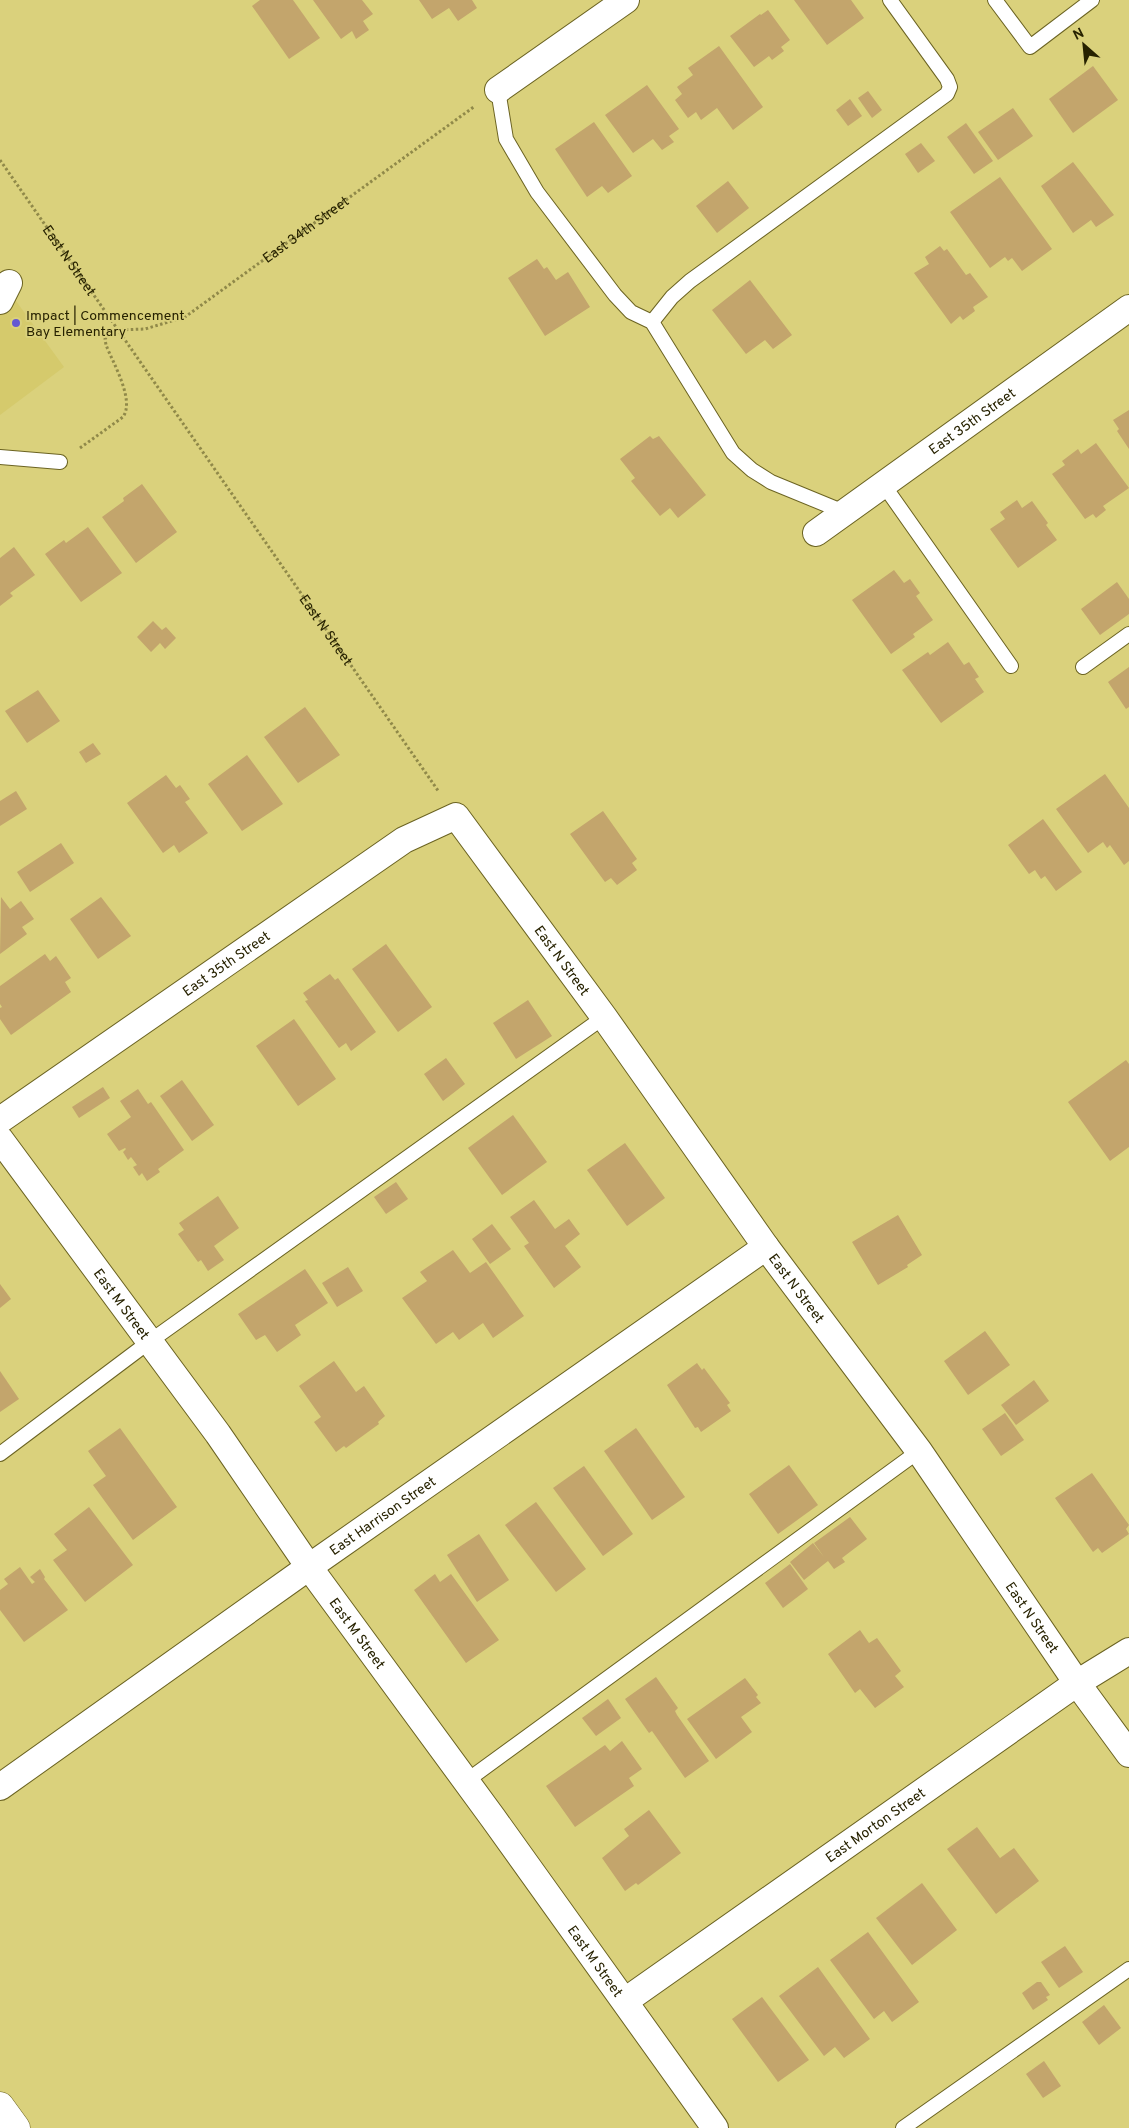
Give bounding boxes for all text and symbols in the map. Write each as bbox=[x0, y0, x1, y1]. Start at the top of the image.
north arrow bbox=[1059, 20, 1109, 70]
text: N bbox=[1070, 25, 1087, 45]
street label: East 34th Street bbox=[260, 193, 353, 268]
street label: East N Street bbox=[38, 222, 99, 300]
place label: Impact | Commencement Bay Elementary bbox=[26, 305, 184, 341]
marker: Impact | Commencement Bay Elementary bbox=[10, 317, 22, 329]
street label: East 35th Street bbox=[926, 385, 1019, 459]
street label: East N Street bbox=[295, 592, 356, 669]
street label: East N Street bbox=[530, 923, 592, 999]
street label: East 35th Street bbox=[180, 928, 274, 1001]
street label: East N Street bbox=[764, 1251, 827, 1327]
street label: East M Street bbox=[89, 1266, 152, 1344]
street label: East Harrison Street bbox=[327, 1474, 440, 1560]
street label: East N Street bbox=[1001, 1579, 1061, 1657]
street label: East M Street bbox=[325, 1595, 388, 1673]
street label: East Morton Street bbox=[823, 1785, 929, 1867]
street label: East M Street bbox=[563, 1923, 625, 2001]

